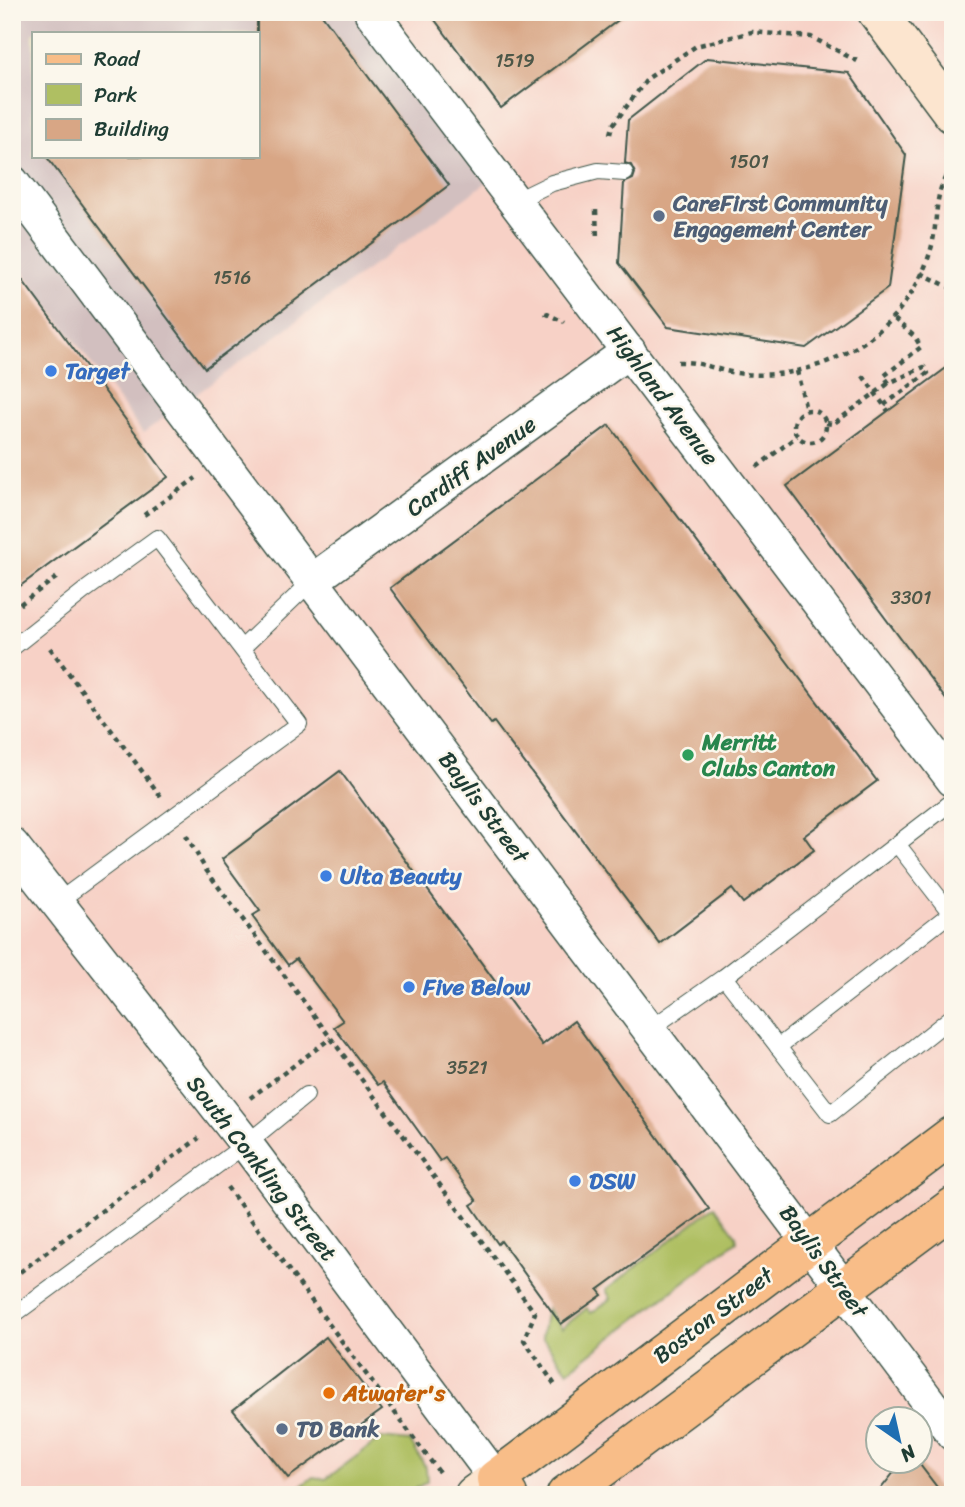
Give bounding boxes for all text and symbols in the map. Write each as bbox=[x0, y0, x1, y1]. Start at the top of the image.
legend bbox=[32, 32, 259, 158]
text: Road bbox=[94, 40, 141, 78]
house number: 1519 bbox=[495, 44, 535, 77]
text: Park bbox=[94, 76, 137, 114]
text: Building bbox=[94, 110, 170, 148]
house number: 1501 bbox=[729, 145, 769, 178]
place label: CareFirst Community Engagement Center bbox=[672, 183, 889, 250]
marker: CareFirst Community Engagement Center bbox=[651, 208, 667, 224]
house number: 1516 bbox=[213, 261, 251, 294]
street label: Highland Avenue bbox=[596, 316, 730, 475]
place label: Target bbox=[65, 351, 131, 392]
marker: Target bbox=[43, 363, 59, 379]
street label: Cardiff Avenue bbox=[397, 405, 546, 528]
house number: 3301 bbox=[890, 581, 932, 614]
place label: Merritt Clubs Canton bbox=[701, 722, 836, 789]
street label: Baylis Street bbox=[427, 742, 541, 874]
marker: Merritt Clubs Canton bbox=[680, 747, 696, 763]
place label: Ulta Beauty bbox=[340, 856, 463, 897]
marker: Ulta Beauty bbox=[318, 868, 334, 884]
place label: Five Below bbox=[422, 967, 530, 1008]
marker: Five Below bbox=[401, 979, 417, 995]
house number: 3521 bbox=[446, 1051, 488, 1084]
street label: South Conkling Street bbox=[175, 1066, 348, 1271]
place label: DSW bbox=[589, 1161, 636, 1202]
marker: DSW bbox=[567, 1173, 583, 1189]
street label: Baylis Street bbox=[768, 1196, 880, 1328]
street label: Boston Street bbox=[644, 1255, 784, 1375]
place label: Atwater's bbox=[342, 1373, 446, 1414]
marker: Atwater's bbox=[321, 1385, 337, 1401]
north arrow bbox=[864, 1406, 934, 1476]
place label: TD Bank bbox=[296, 1409, 380, 1450]
marker: TD Bank bbox=[274, 1421, 290, 1437]
text: N bbox=[893, 1436, 924, 1472]

